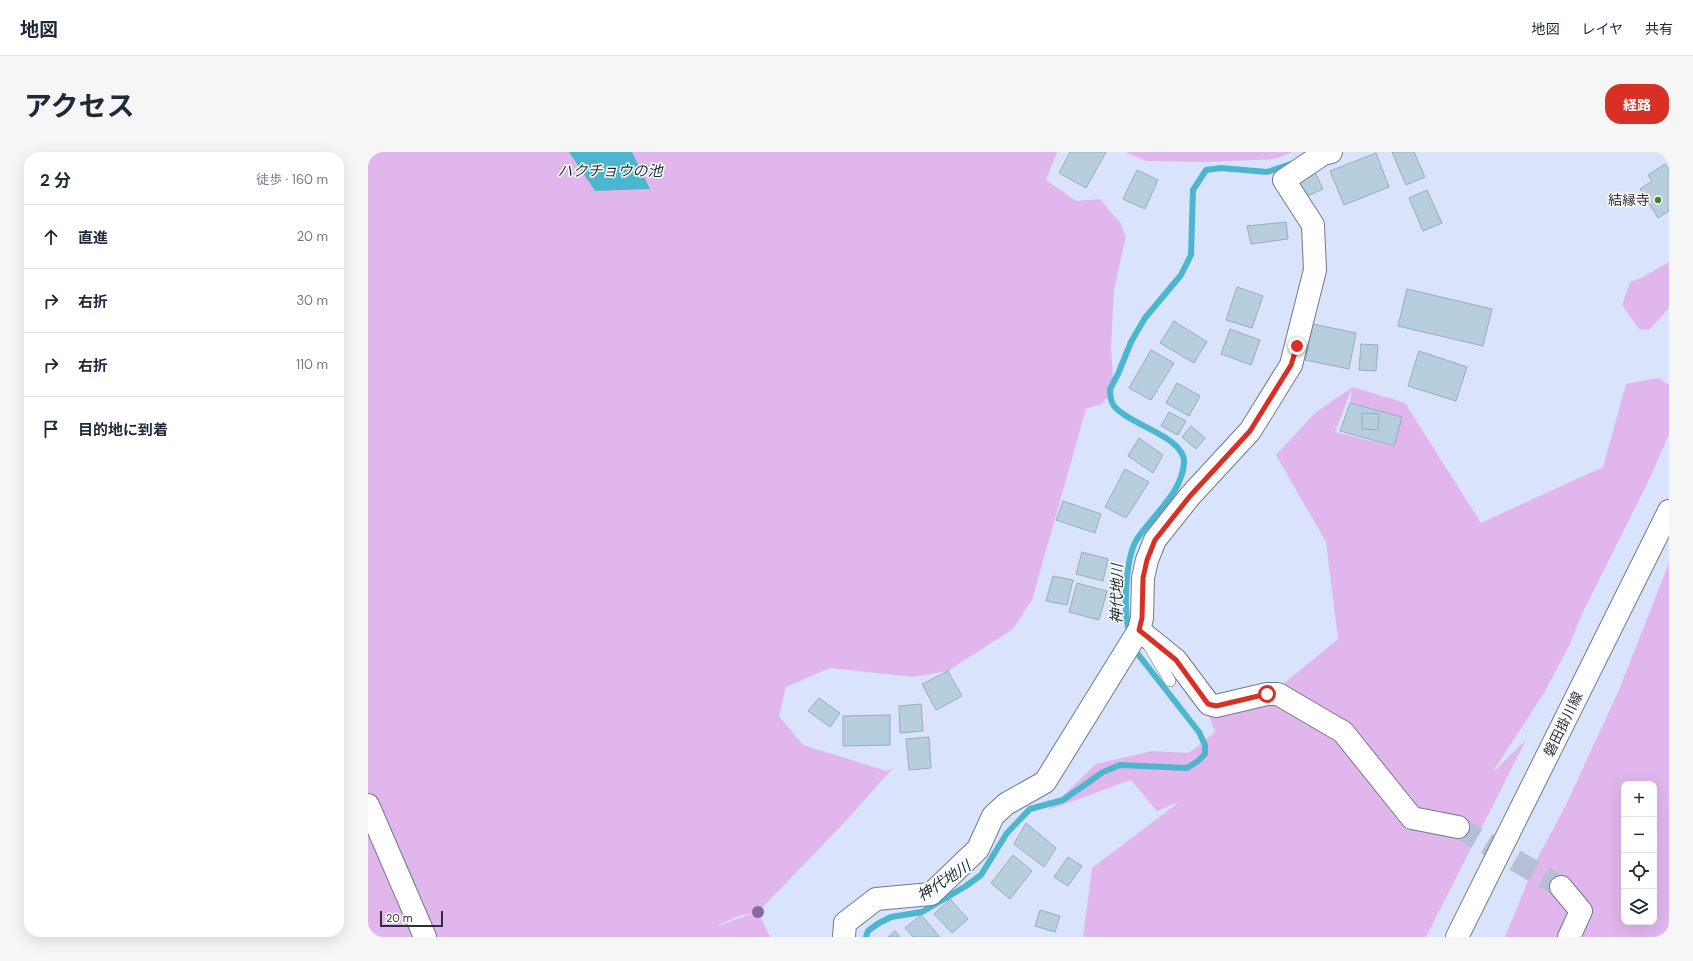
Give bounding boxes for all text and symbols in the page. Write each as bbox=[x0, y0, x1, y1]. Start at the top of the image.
text: 地図 bbox=[20, 17, 58, 42]
text: 地図 bbox=[1531, 20, 1559, 38]
text: レイヤ bbox=[1581, 20, 1623, 38]
text: 共有 bbox=[1645, 20, 1673, 38]
button: 経路 bbox=[1605, 84, 1669, 124]
text: アクセス bbox=[24, 88, 135, 125]
water label: ハクチョウの池 bbox=[557, 161, 664, 181]
text: 2 分 bbox=[40, 169, 71, 191]
text: 徒歩 · 160 m bbox=[256, 171, 328, 188]
place label: 結縁寺 bbox=[1608, 191, 1650, 209]
marker: 結縁寺 bbox=[1653, 195, 1663, 205]
icon: ahead bbox=[40, 226, 62, 248]
text: 直進 bbox=[78, 228, 108, 248]
text: 20 m bbox=[297, 228, 328, 245]
icon: right bbox=[40, 290, 62, 312]
text: 右折 bbox=[78, 292, 108, 312]
text: 30 m bbox=[296, 292, 328, 309]
route end bbox=[1288, 337, 1306, 355]
icon: right bbox=[40, 354, 62, 376]
text: 右折 bbox=[78, 356, 108, 376]
text: 110 m bbox=[296, 356, 328, 373]
icon: arrive bbox=[40, 418, 62, 440]
text: 目的地に到着 bbox=[78, 420, 168, 440]
water label: 神代地川 bbox=[1106, 562, 1128, 624]
route start bbox=[1258, 685, 1276, 703]
street label: 磐田掛川線 bbox=[1540, 689, 1586, 759]
map controls bbox=[1621, 781, 1657, 925]
button: + bbox=[1621, 781, 1657, 817]
button: − bbox=[1621, 817, 1657, 853]
button: locate bbox=[1621, 853, 1657, 889]
water label: 神代地川 bbox=[913, 855, 976, 906]
button: layers bbox=[1621, 889, 1657, 925]
scale bar bbox=[380, 909, 443, 928]
text: 20 m bbox=[386, 911, 412, 925]

